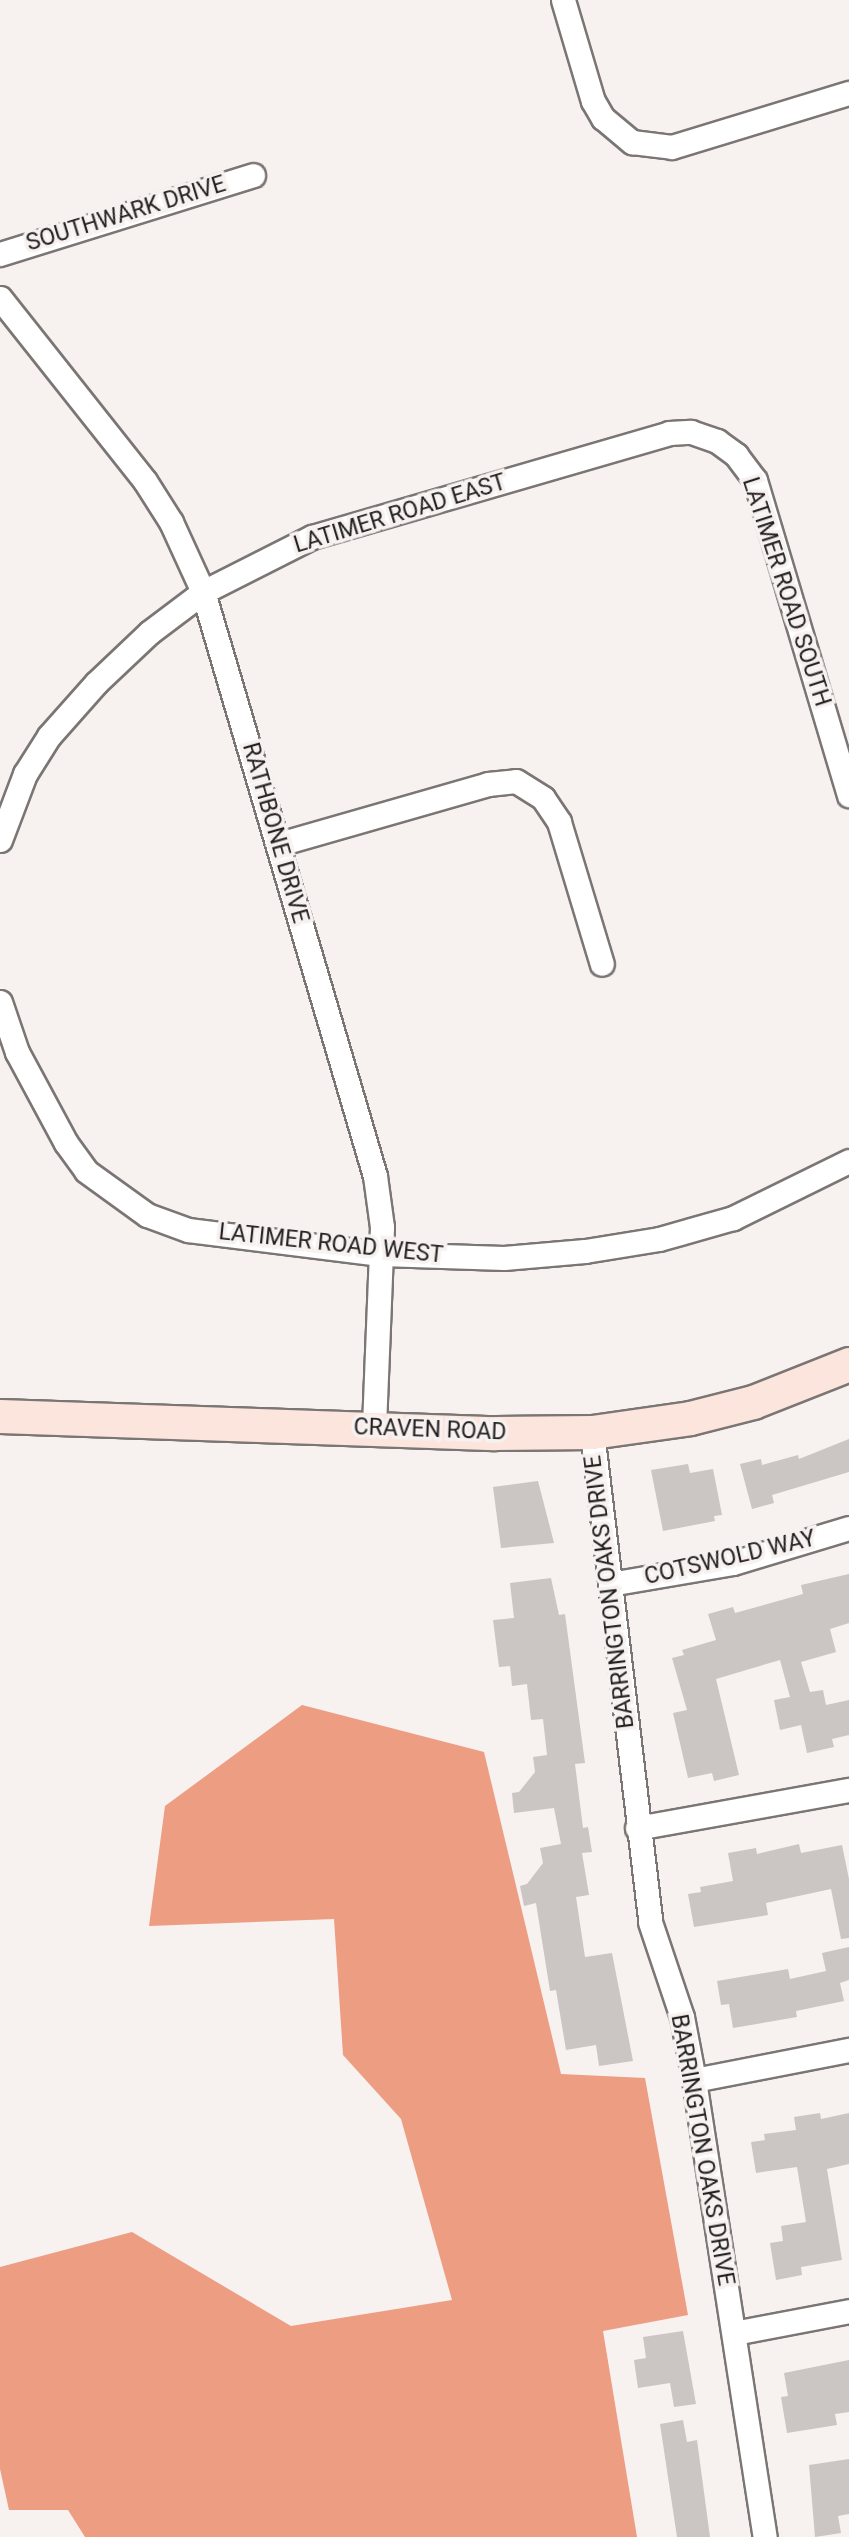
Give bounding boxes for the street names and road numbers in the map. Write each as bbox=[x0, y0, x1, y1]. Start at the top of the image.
street label: SOUTHWARK DRIVE bbox=[23, 171, 229, 257]
street label: LATIMER ROAD EAST bbox=[291, 469, 509, 559]
street label: LATIMER ROAD SOUTH bbox=[736, 474, 836, 710]
street label: RATHBONE DRIVE bbox=[236, 740, 314, 926]
street label: LATIMER ROAD WEST bbox=[217, 1218, 445, 1270]
street label: CRAVEN ROAD bbox=[353, 1414, 507, 1446]
street label: BARRINGTON OAKS DRIVE bbox=[580, 1454, 640, 1730]
street label: COTSWOLD WAY bbox=[642, 1525, 818, 1591]
street label: BARRINGTON OAKS DRIVE bbox=[665, 2012, 739, 2288]

